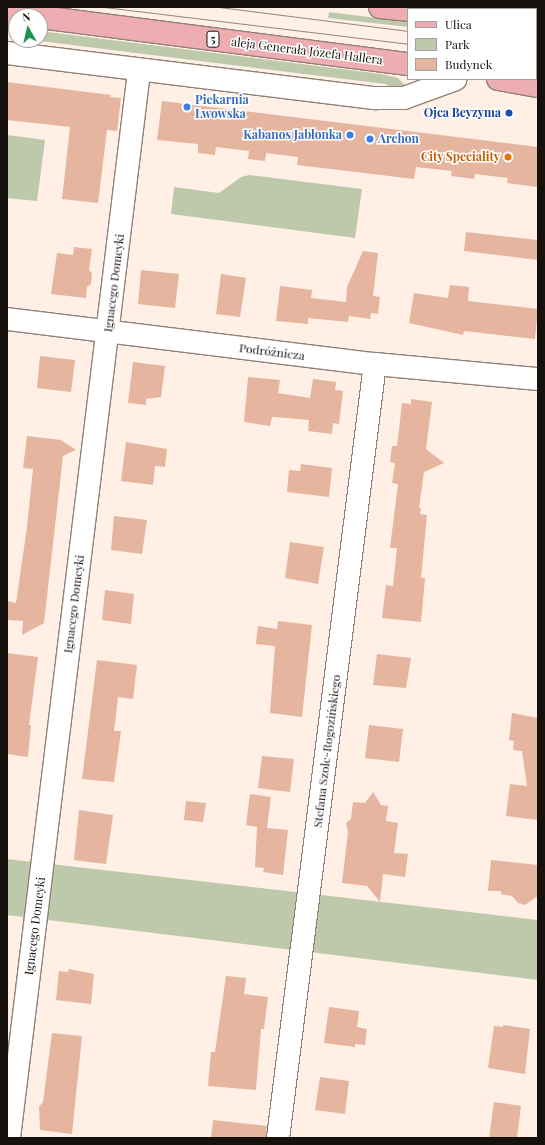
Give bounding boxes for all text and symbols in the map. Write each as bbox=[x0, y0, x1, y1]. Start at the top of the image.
north arrow bbox=[8, 8, 48, 48]
legend bbox=[407, 8, 537, 80]
text: N bbox=[21, 9, 31, 25]
text: Ulica bbox=[445, 16, 472, 32]
road number: 5 bbox=[206, 30, 220, 48]
street label: aleja Generała Józefa Hallera bbox=[230, 35, 384, 67]
text: Park bbox=[445, 36, 470, 52]
text: Budynek bbox=[445, 56, 492, 72]
place label: Piekarnia Lwowska bbox=[195, 93, 249, 121]
marker: Piekarnia Lwowska bbox=[182, 102, 192, 112]
place label: Ojca Beyzyma bbox=[424, 106, 501, 120]
marker: Ojca Beyzyma bbox=[504, 108, 514, 118]
place label: Kabanos Jabłonka bbox=[243, 128, 342, 142]
marker: Kabanos Jabłonka bbox=[345, 130, 355, 140]
place label: Archon bbox=[378, 132, 419, 146]
marker: Archon bbox=[365, 134, 375, 144]
place label: City Speciality bbox=[420, 150, 500, 164]
marker: City Speciality bbox=[503, 152, 513, 162]
street label: Ignacego Domeyki bbox=[101, 233, 127, 333]
street label: Podróżnicza bbox=[238, 341, 306, 363]
street label: Ignacego Domeyki bbox=[61, 554, 87, 654]
street label: Stefana Szolc-Rogozińskiego bbox=[310, 674, 344, 828]
street label: Ignacego Domeyki bbox=[22, 876, 48, 976]

